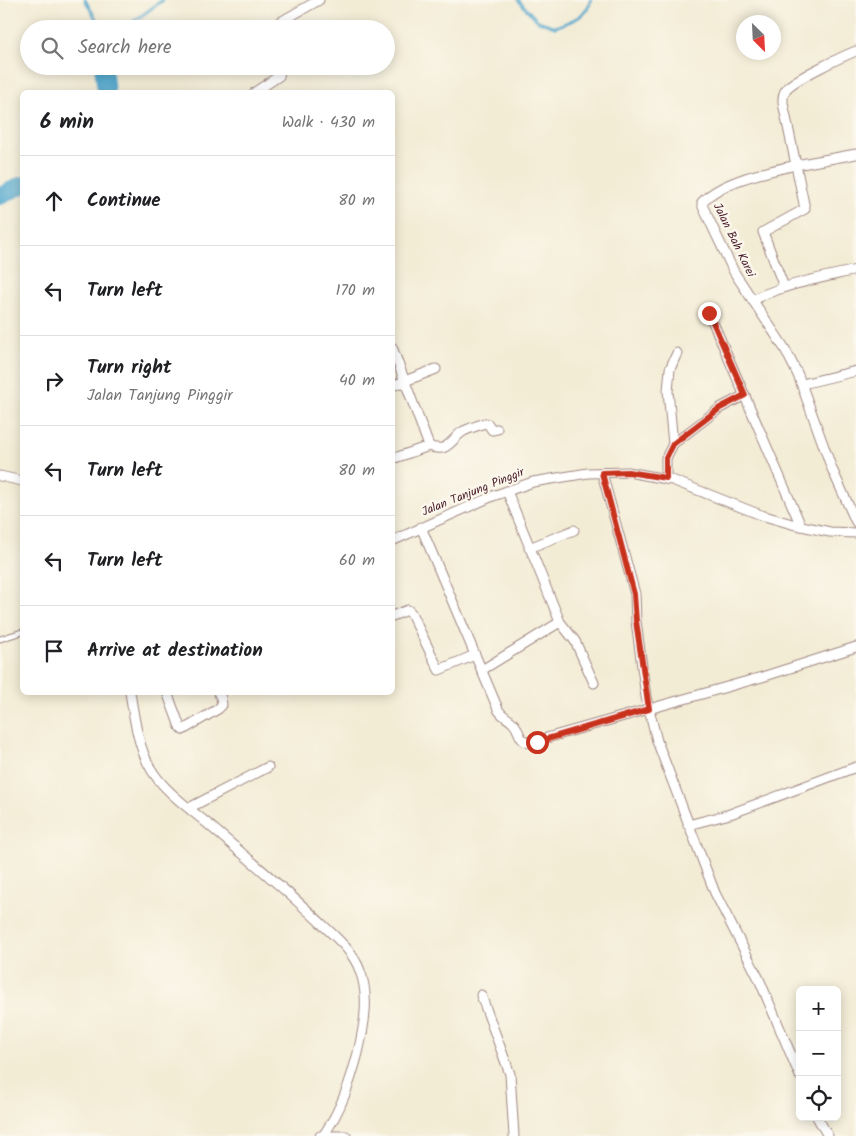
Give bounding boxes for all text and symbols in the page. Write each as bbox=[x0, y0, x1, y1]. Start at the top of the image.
north arrow bbox=[736, 15, 781, 60]
search box bbox=[20, 20, 395, 75]
text: Search here bbox=[78, 33, 172, 63]
icon: search bbox=[38, 34, 66, 62]
text: 6 min bbox=[40, 106, 94, 139]
text: Walk · 430 m bbox=[282, 110, 375, 135]
text: Continue bbox=[87, 186, 160, 216]
icon: ahead bbox=[40, 187, 68, 215]
text: 80 m bbox=[338, 188, 375, 213]
street label: Jalan Bah Karei bbox=[708, 200, 761, 281]
text: Turn left bbox=[87, 276, 162, 306]
icon: left bbox=[40, 277, 68, 305]
text: 170 m bbox=[335, 278, 375, 303]
route end bbox=[698, 302, 721, 325]
text: Turn right bbox=[87, 353, 172, 383]
icon: right bbox=[40, 367, 68, 395]
text: 40 m bbox=[339, 368, 375, 393]
text: Jalan Tanjung Pinggir bbox=[87, 383, 233, 408]
text: Turn left bbox=[87, 456, 162, 486]
icon: left bbox=[40, 457, 68, 485]
text: 80 m bbox=[338, 458, 375, 483]
street label: Jalan Tanjung Pinggir bbox=[419, 462, 528, 521]
text: Turn left bbox=[87, 546, 162, 576]
icon: left bbox=[40, 547, 68, 575]
text: 60 m bbox=[339, 548, 375, 573]
text: Arrive at destination bbox=[87, 636, 263, 666]
icon: arrive bbox=[40, 637, 68, 665]
route start bbox=[526, 731, 549, 754]
map controls bbox=[796, 986, 841, 1121]
button: + bbox=[796, 986, 841, 1031]
button: − bbox=[796, 1031, 841, 1076]
button: locate bbox=[796, 1076, 841, 1121]

